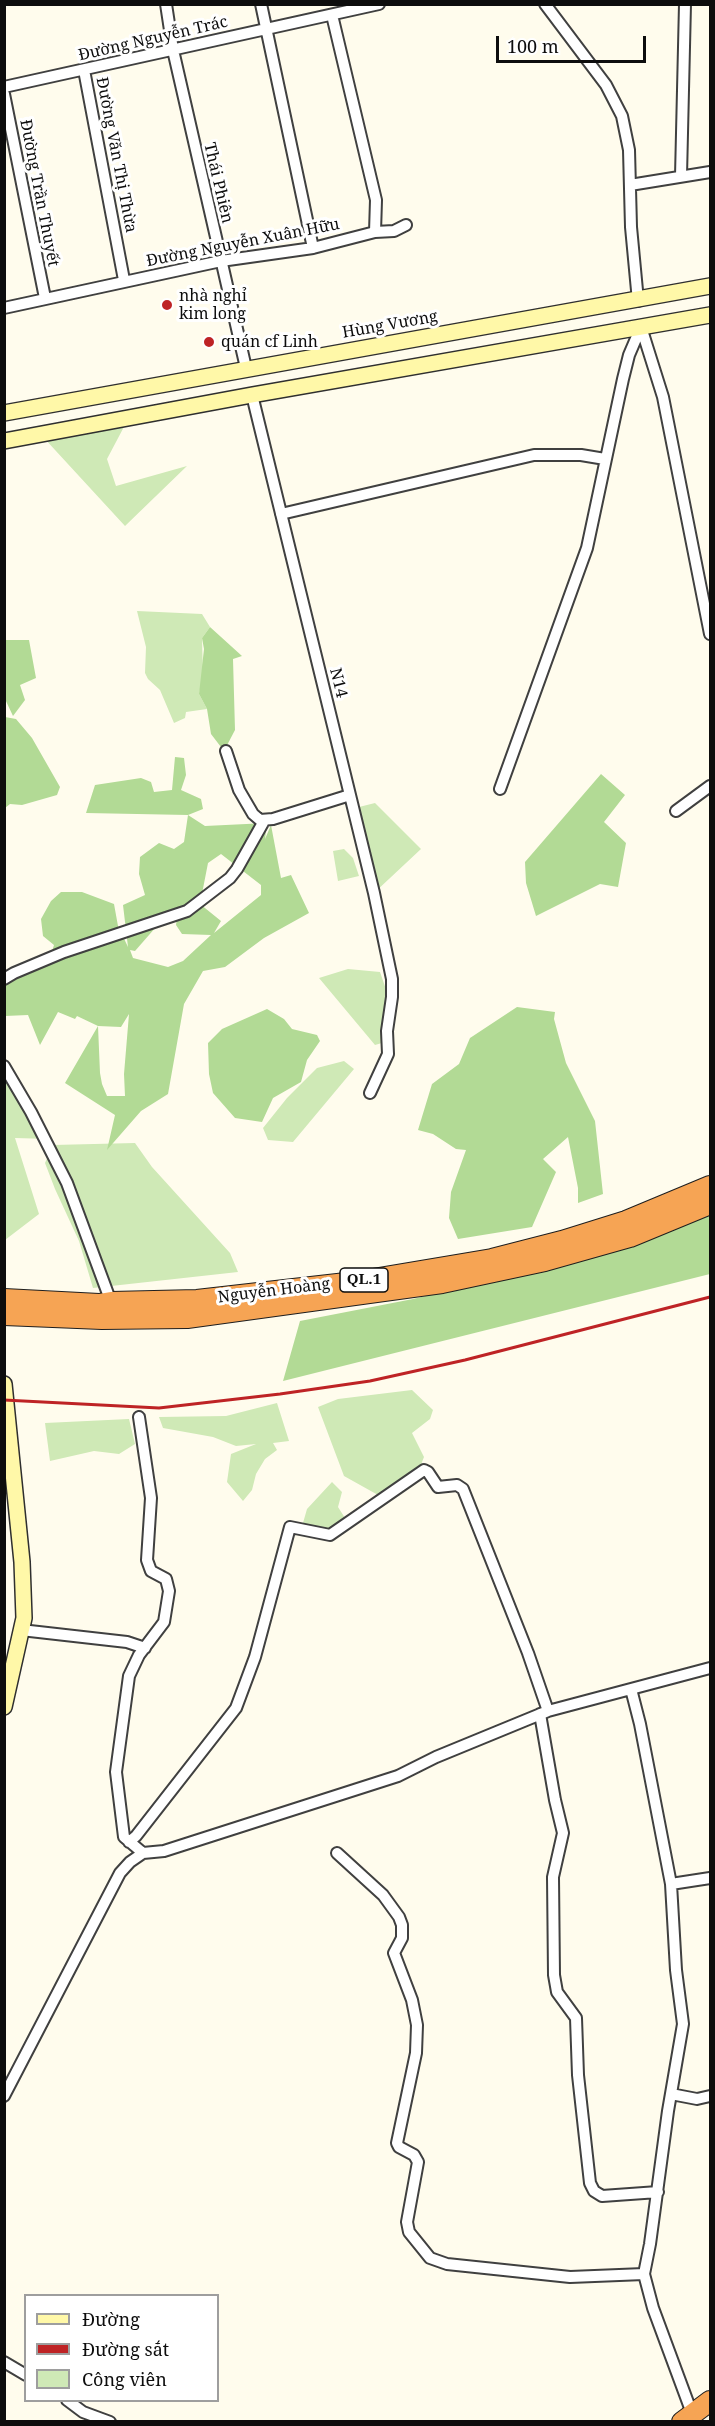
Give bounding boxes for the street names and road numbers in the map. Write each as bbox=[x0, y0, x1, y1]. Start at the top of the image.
street label: Đường Nguyễn Trác bbox=[77, 12, 229, 66]
street label: Đường Văn Thị Thừa bbox=[92, 76, 140, 234]
street label: Đường Trần Thuyết bbox=[15, 118, 63, 268]
street label: Thái Phiên bbox=[199, 141, 237, 225]
street label: Đường Nguyễn Xuân Hữu bbox=[145, 215, 341, 271]
street label: Hùng Vương bbox=[341, 307, 439, 343]
street label: N14 bbox=[325, 666, 351, 700]
road number: QL.1 bbox=[340, 1268, 388, 1292]
street label: Nguyễn Hoàng bbox=[217, 1275, 331, 1307]

